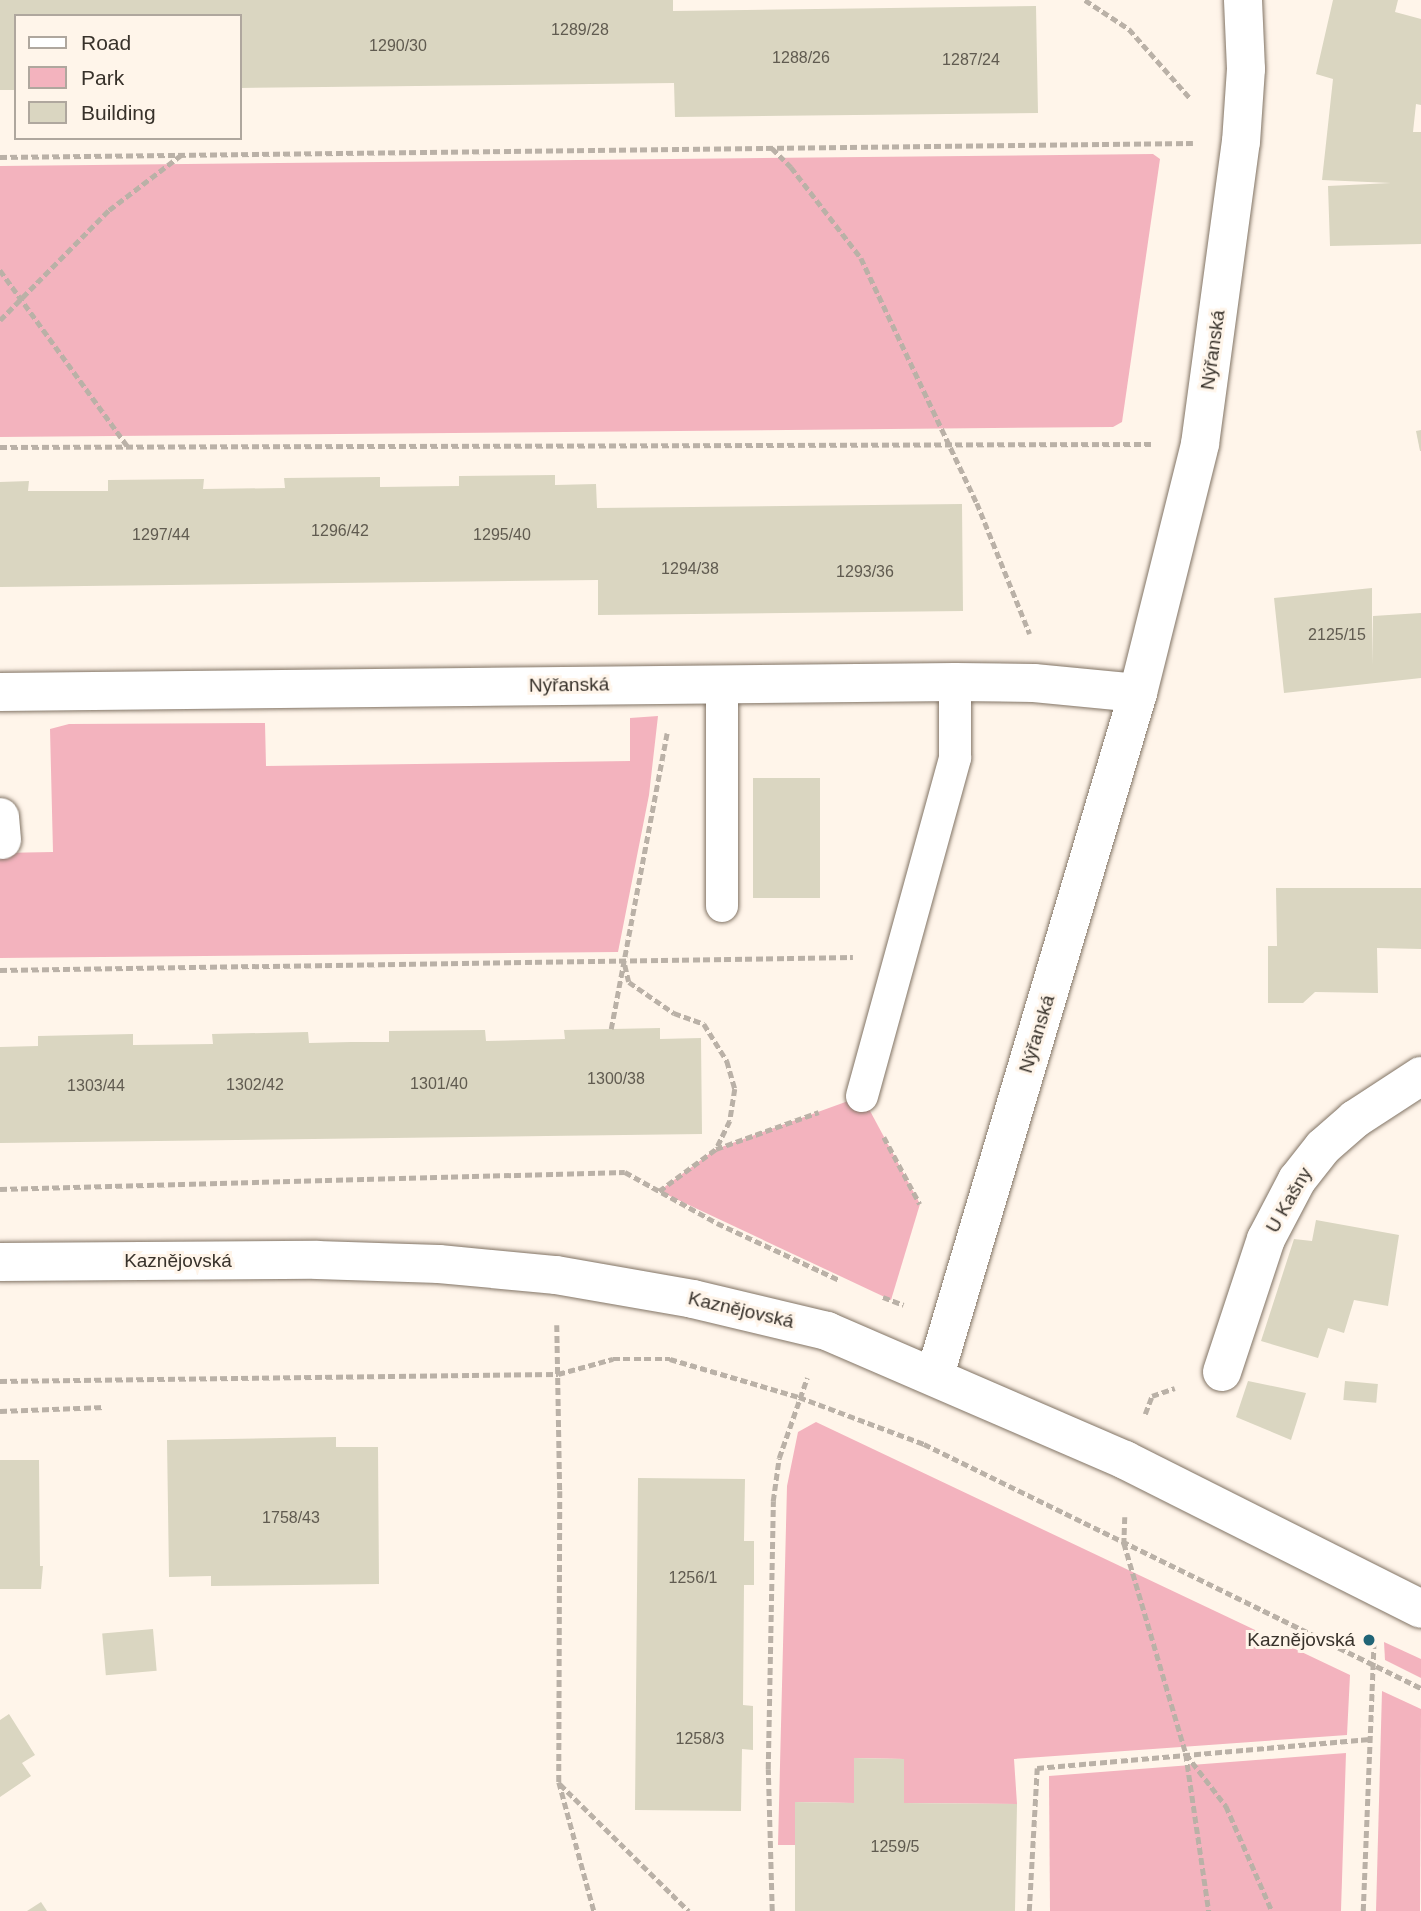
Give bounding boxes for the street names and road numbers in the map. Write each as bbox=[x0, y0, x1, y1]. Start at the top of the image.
street label: Nýřanská bbox=[1196, 309, 1230, 391]
street label: Nýřanská bbox=[529, 673, 609, 697]
street label: Nýřanská bbox=[1014, 992, 1060, 1076]
street label: U Kašny bbox=[1261, 1163, 1317, 1237]
street label: Kaznějovská bbox=[124, 1250, 232, 1272]
street label: Kaznějovská bbox=[686, 1287, 796, 1333]

